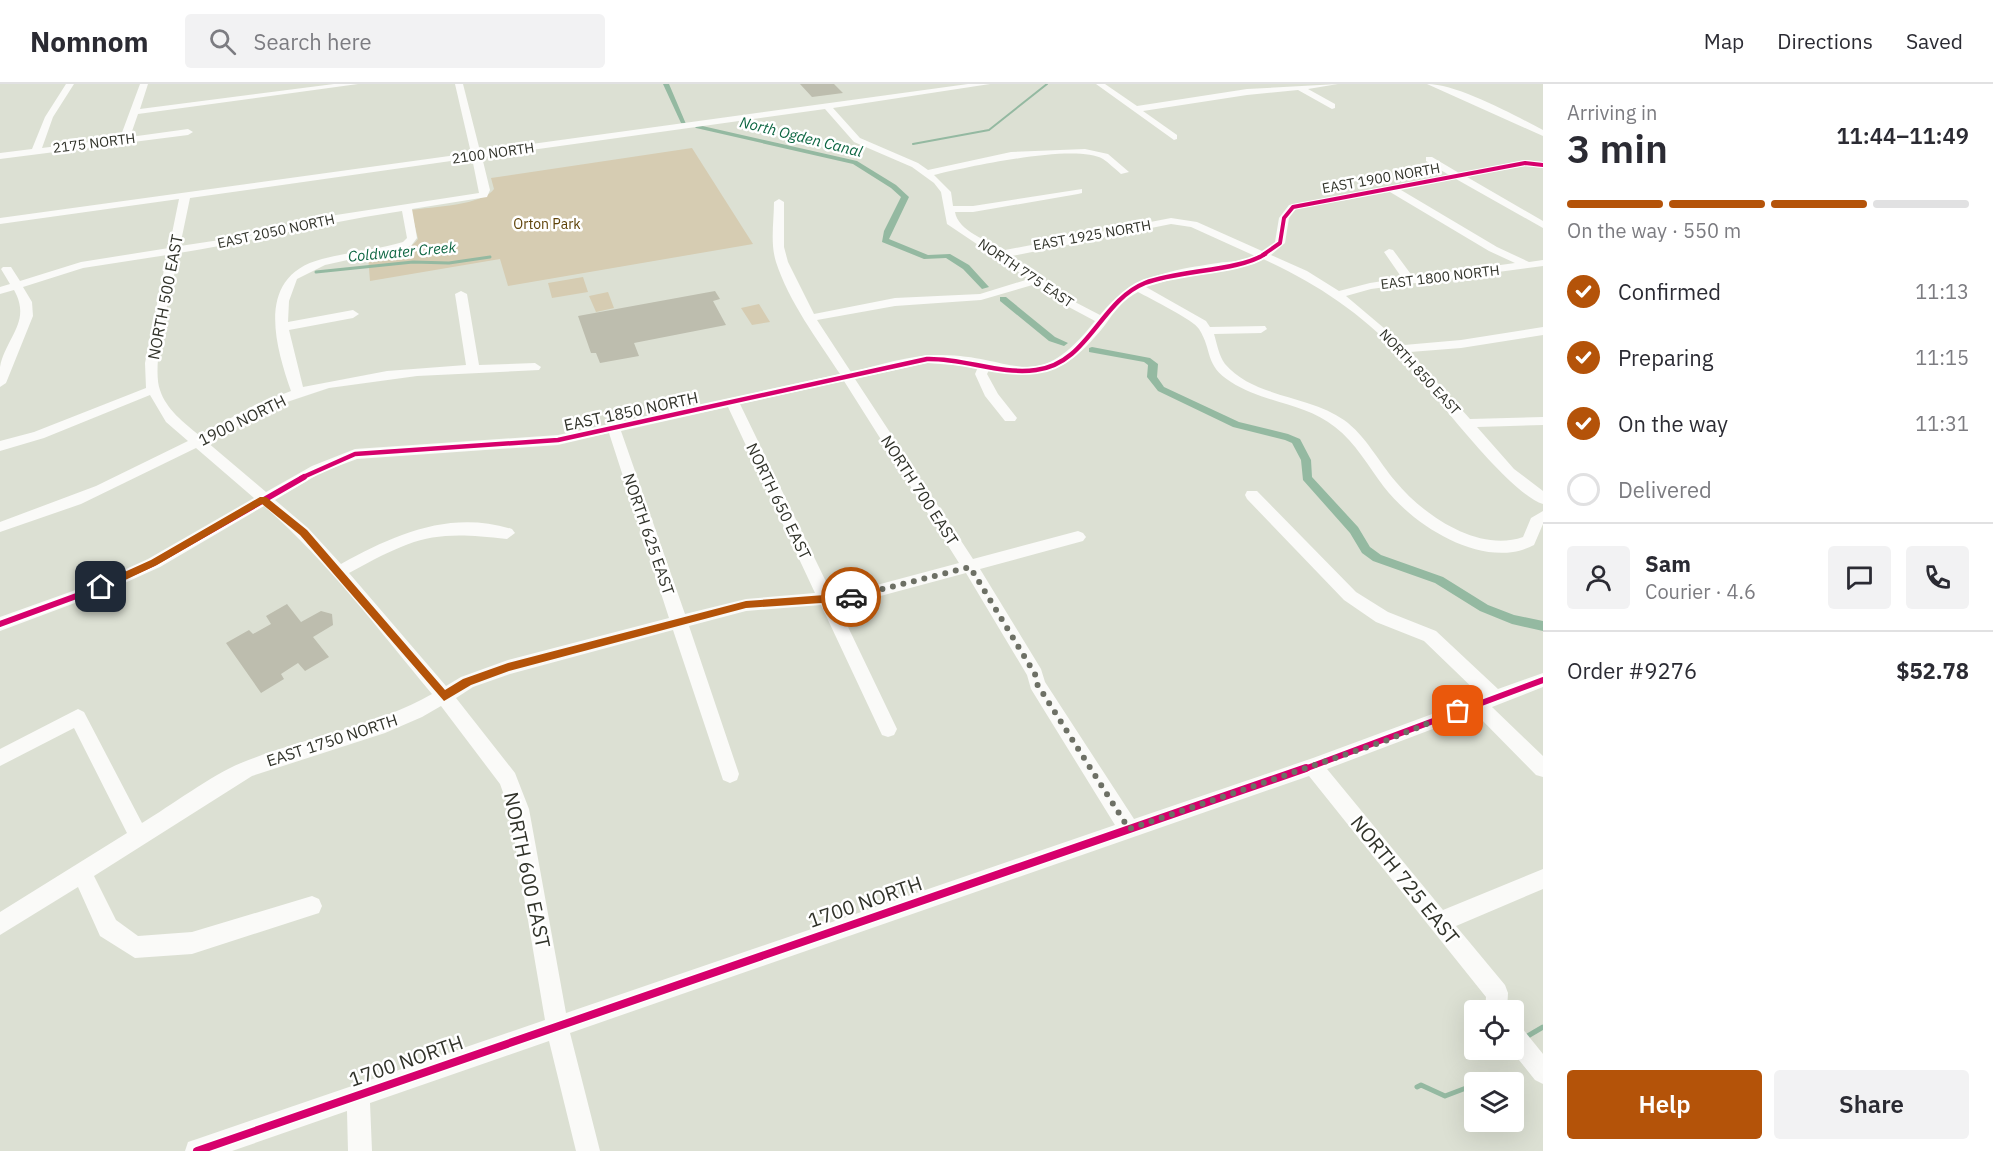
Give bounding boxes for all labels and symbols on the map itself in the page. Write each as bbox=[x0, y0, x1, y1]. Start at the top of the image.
water label: North Ogden Canal bbox=[738, 112, 865, 161]
street label: 2175 NORTH bbox=[52, 129, 136, 157]
street label: 2100 NORTH bbox=[451, 138, 535, 168]
street label: EAST 1900 NORTH bbox=[1321, 159, 1441, 197]
street label: EAST 2050 NORTH bbox=[216, 210, 336, 252]
park label: Orton Park bbox=[513, 215, 581, 233]
street label: EAST 1925 NORTH bbox=[1032, 216, 1152, 254]
street label: NORTH 500 EAST bbox=[143, 233, 187, 361]
street label: NORTH 775 EAST bbox=[975, 234, 1077, 312]
water label: Coldwater Creek bbox=[347, 237, 457, 266]
street label: EAST 1800 NORTH bbox=[1380, 261, 1500, 293]
street label: NORTH 850 EAST bbox=[1375, 325, 1465, 419]
street label: EAST 1850 NORTH bbox=[562, 387, 700, 435]
street label: 1900 NORTH bbox=[195, 390, 289, 450]
street label: NORTH 700 EAST bbox=[877, 431, 963, 549]
street label: NORTH 650 EAST bbox=[742, 439, 816, 563]
street label: NORTH 625 EAST bbox=[619, 471, 679, 597]
pin bbox=[75, 561, 126, 612]
courier bbox=[821, 567, 881, 627]
pin bbox=[1432, 685, 1483, 736]
street label: EAST 1750 NORTH bbox=[264, 709, 400, 771]
street label: NORTH 600 EAST bbox=[498, 789, 557, 950]
street label: NORTH 725 EAST bbox=[1345, 809, 1466, 950]
street label: 1700 NORTH bbox=[804, 869, 925, 934]
street label: 1700 NORTH bbox=[345, 1028, 466, 1093]

